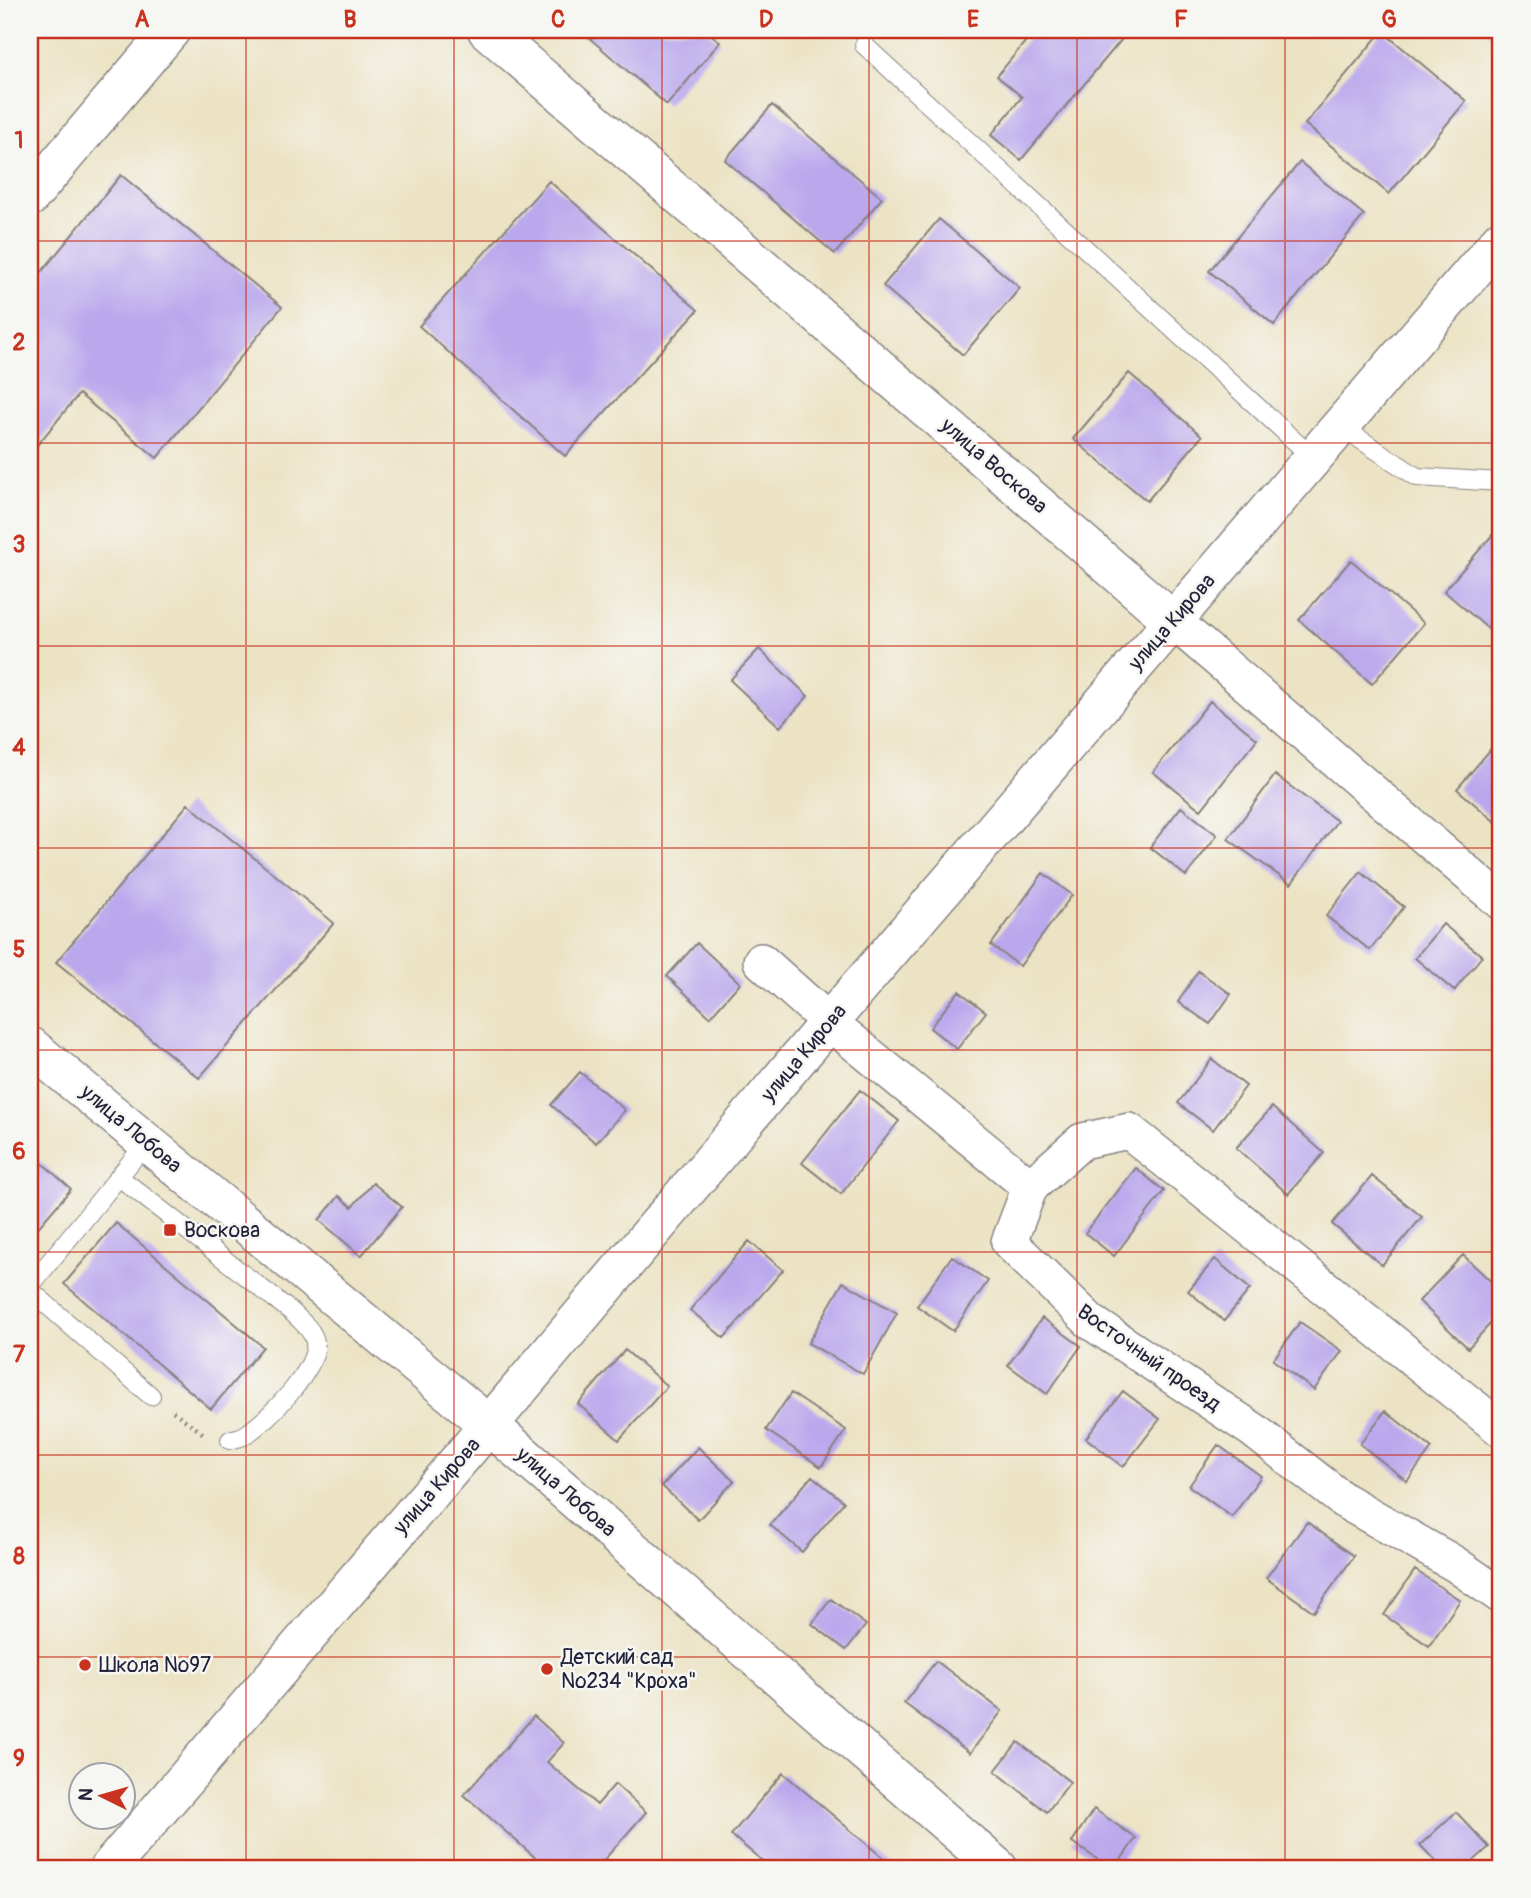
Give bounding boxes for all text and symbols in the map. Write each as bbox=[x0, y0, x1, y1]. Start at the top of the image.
text: A bbox=[135, 5, 150, 34]
text: B bbox=[343, 5, 357, 34]
text: C bbox=[551, 5, 565, 34]
text: D bbox=[759, 5, 773, 34]
text: E bbox=[967, 5, 979, 34]
text: F bbox=[1174, 5, 1188, 34]
text: G bbox=[1381, 5, 1397, 34]
text: 1 bbox=[15, 126, 24, 155]
text: 2 bbox=[13, 328, 26, 357]
street label: улица Воскова bbox=[934, 412, 1053, 520]
text: 3 bbox=[13, 530, 25, 559]
street label: улица Кирова bbox=[1122, 568, 1221, 677]
text: 4 bbox=[12, 733, 26, 762]
text: 5 bbox=[13, 935, 25, 964]
street label: улица Кирова bbox=[755, 999, 853, 1108]
street label: улица Лобова bbox=[74, 1078, 187, 1179]
text: 6 bbox=[12, 1137, 26, 1166]
place label: Воскова bbox=[184, 1217, 260, 1244]
marker: Воскова bbox=[162, 1222, 178, 1238]
street label: Восточный проезд bbox=[1072, 1298, 1226, 1418]
text: 7 bbox=[13, 1340, 26, 1369]
street label: улица Кирова bbox=[387, 1432, 486, 1541]
street label: улица Лобова bbox=[510, 1440, 622, 1543]
text: 8 bbox=[13, 1542, 25, 1571]
place label: Детский сад №234 "Кроха" bbox=[560, 1644, 697, 1695]
place label: Школа №97 bbox=[99, 1652, 211, 1679]
marker: Школа №97 bbox=[77, 1657, 93, 1673]
marker: Детский сад №234 "Кроха" bbox=[539, 1661, 555, 1677]
text: 9 bbox=[13, 1744, 25, 1773]
north arrow bbox=[66, 1762, 136, 1832]
text: N bbox=[74, 1787, 99, 1802]

